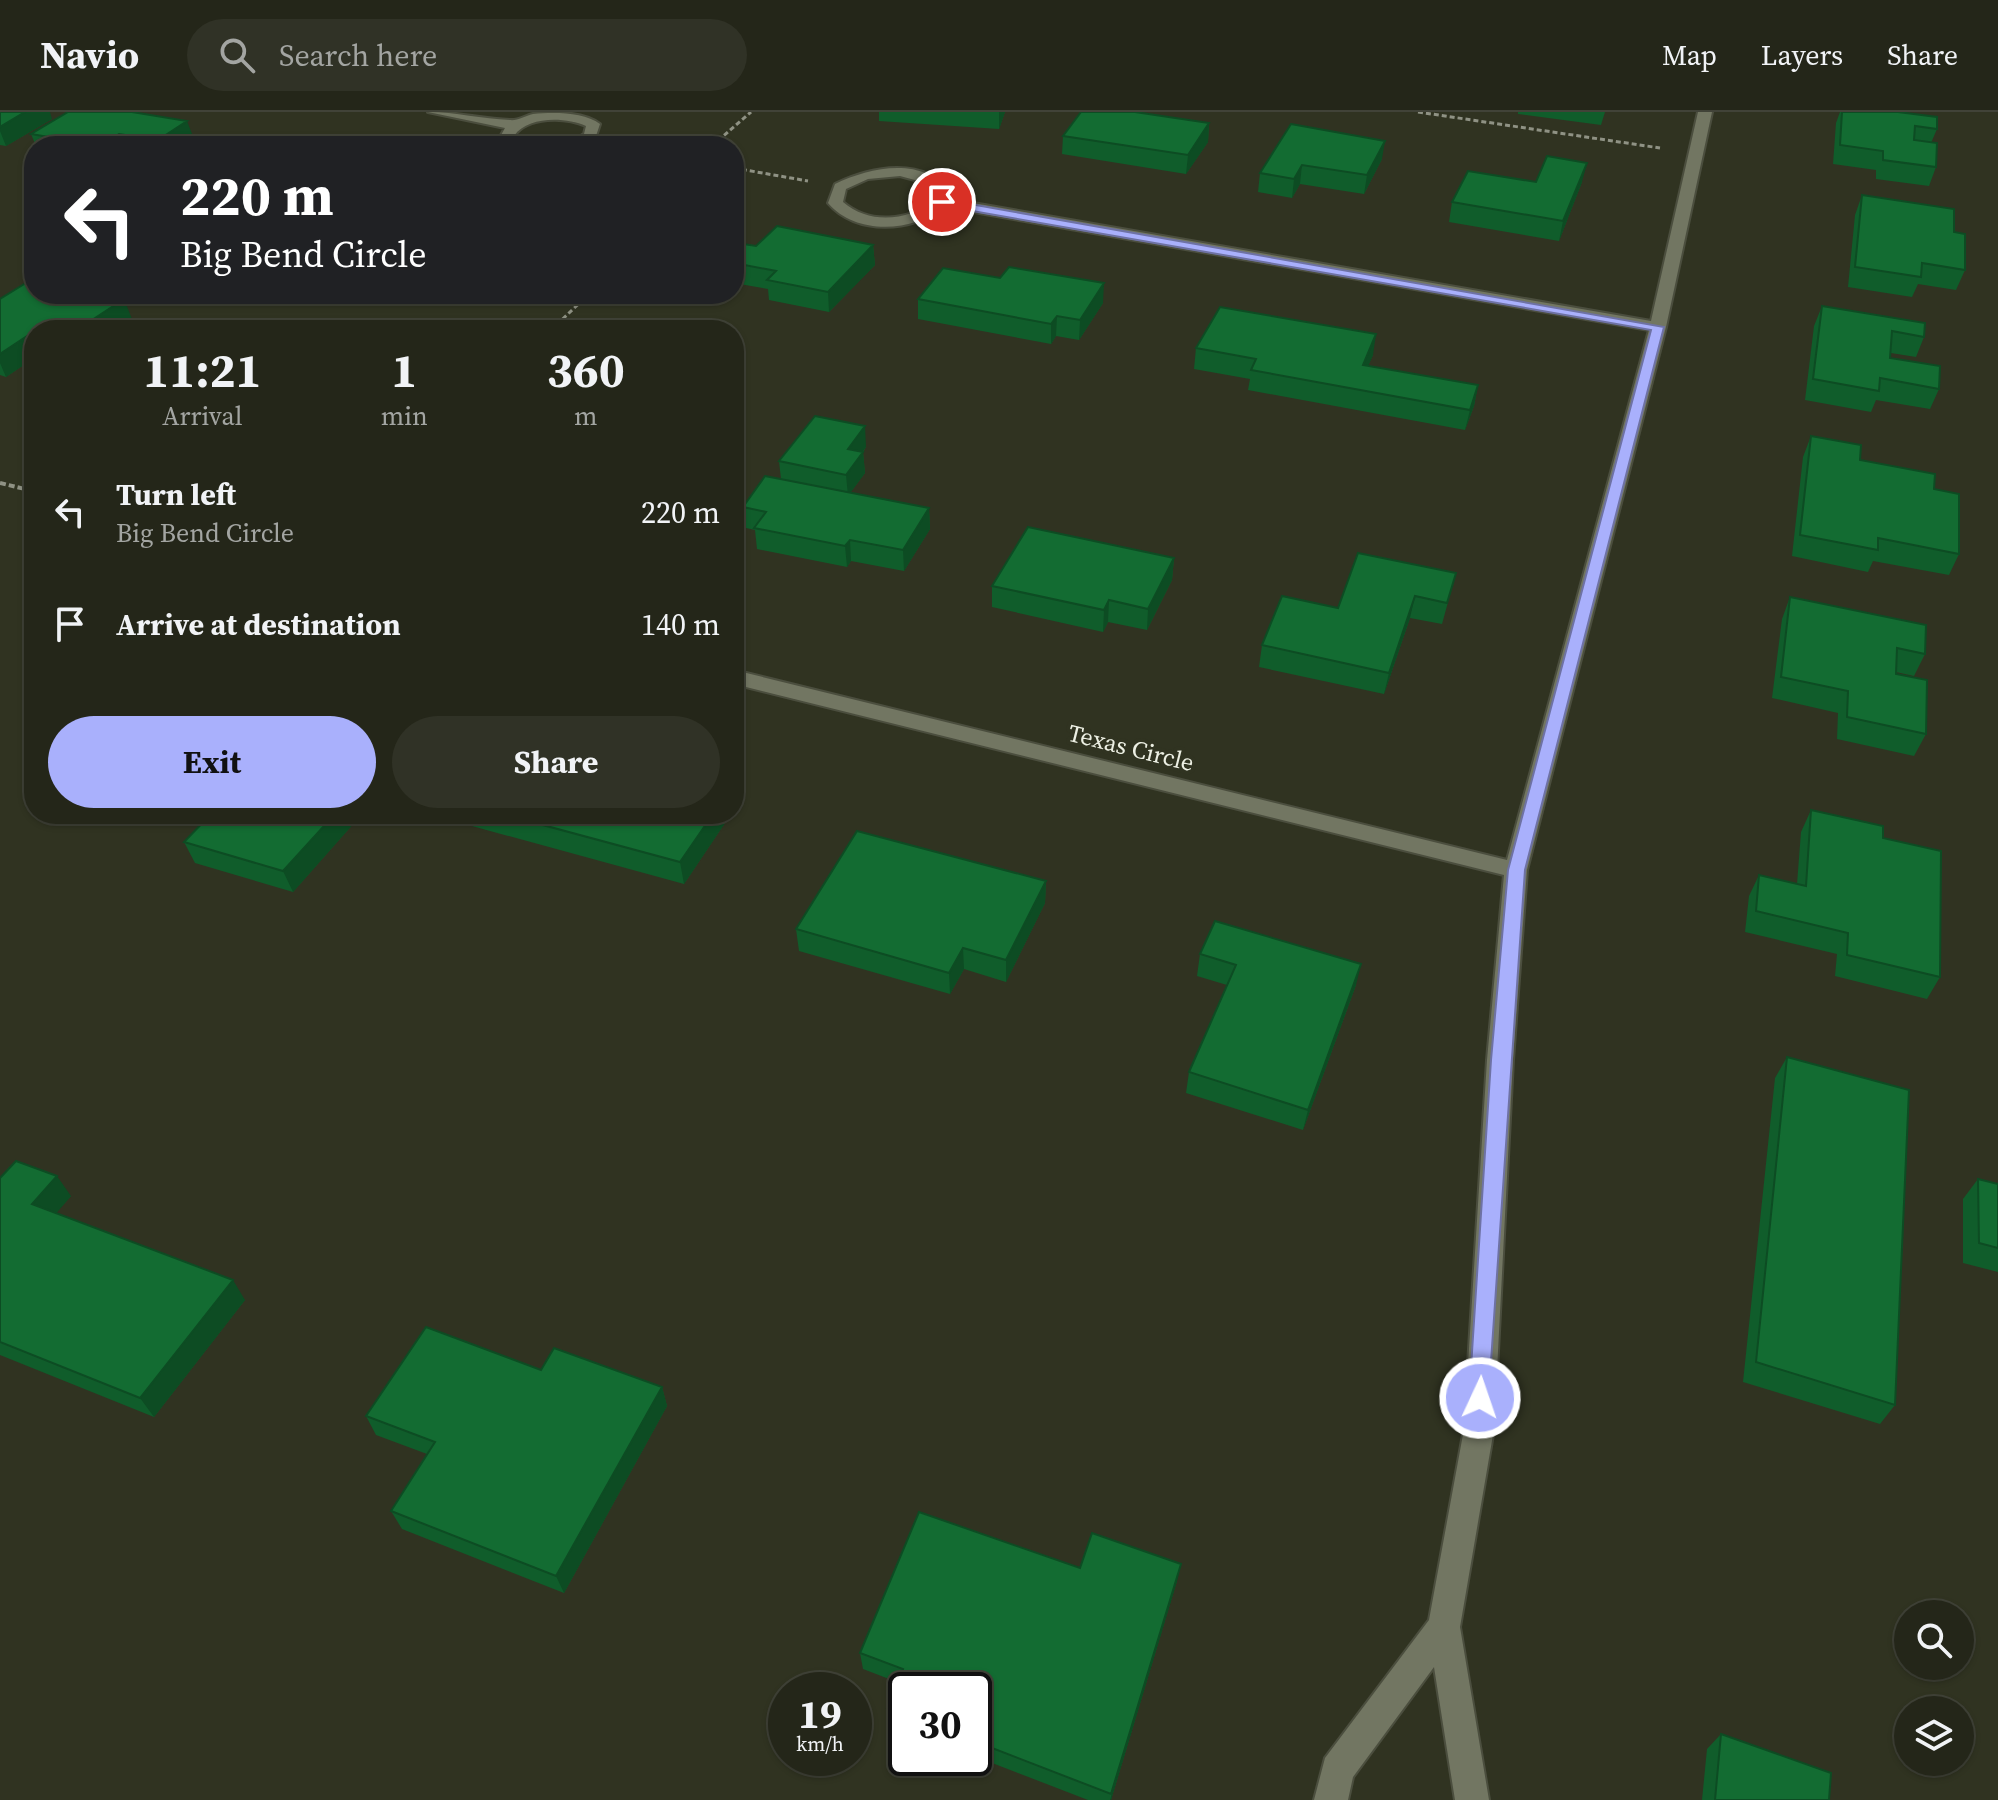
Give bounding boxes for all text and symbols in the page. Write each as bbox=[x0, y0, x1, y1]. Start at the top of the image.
search box bbox=[187, 19, 747, 91]
text: Navio bbox=[40, 29, 139, 81]
icon: search bbox=[215, 33, 259, 77]
text: Search here bbox=[279, 35, 437, 76]
text: Map bbox=[1662, 36, 1717, 74]
text: Layers bbox=[1761, 36, 1843, 74]
text: Share bbox=[1887, 36, 1958, 74]
text: 220 m bbox=[180, 157, 334, 234]
icon: left bbox=[48, 168, 152, 272]
pin bbox=[908, 168, 976, 236]
icon: arrive bbox=[920, 180, 964, 224]
text: Big Bend Circle bbox=[180, 230, 427, 279]
text: 11:21 bbox=[143, 337, 262, 403]
text: 1 bbox=[391, 337, 417, 403]
text: 360 bbox=[547, 337, 625, 403]
text: Arrival bbox=[162, 398, 243, 434]
text: min bbox=[381, 398, 428, 434]
text: m bbox=[574, 398, 598, 434]
text: Turn left bbox=[116, 474, 236, 515]
icon: left bbox=[48, 490, 92, 534]
text: 220 m bbox=[641, 492, 720, 533]
text: Big Bend Circle bbox=[116, 515, 294, 551]
icon: arrive bbox=[48, 602, 92, 646]
text: Arrive at destination bbox=[116, 604, 401, 645]
text: 140 m bbox=[641, 604, 720, 645]
button: Exit bbox=[48, 716, 376, 808]
button: Share bbox=[392, 716, 720, 808]
street label: Texas Circle bbox=[1065, 716, 1198, 779]
position arrow bbox=[1438, 1356, 1522, 1440]
map controls bbox=[1894, 1600, 1974, 1776]
button: search bbox=[1894, 1600, 1974, 1680]
speed limit sign: 30 bbox=[888, 1672, 992, 1776]
text: 19 bbox=[798, 1687, 842, 1741]
button: layers bbox=[1894, 1696, 1974, 1776]
text: km/h bbox=[796, 1730, 844, 1758]

